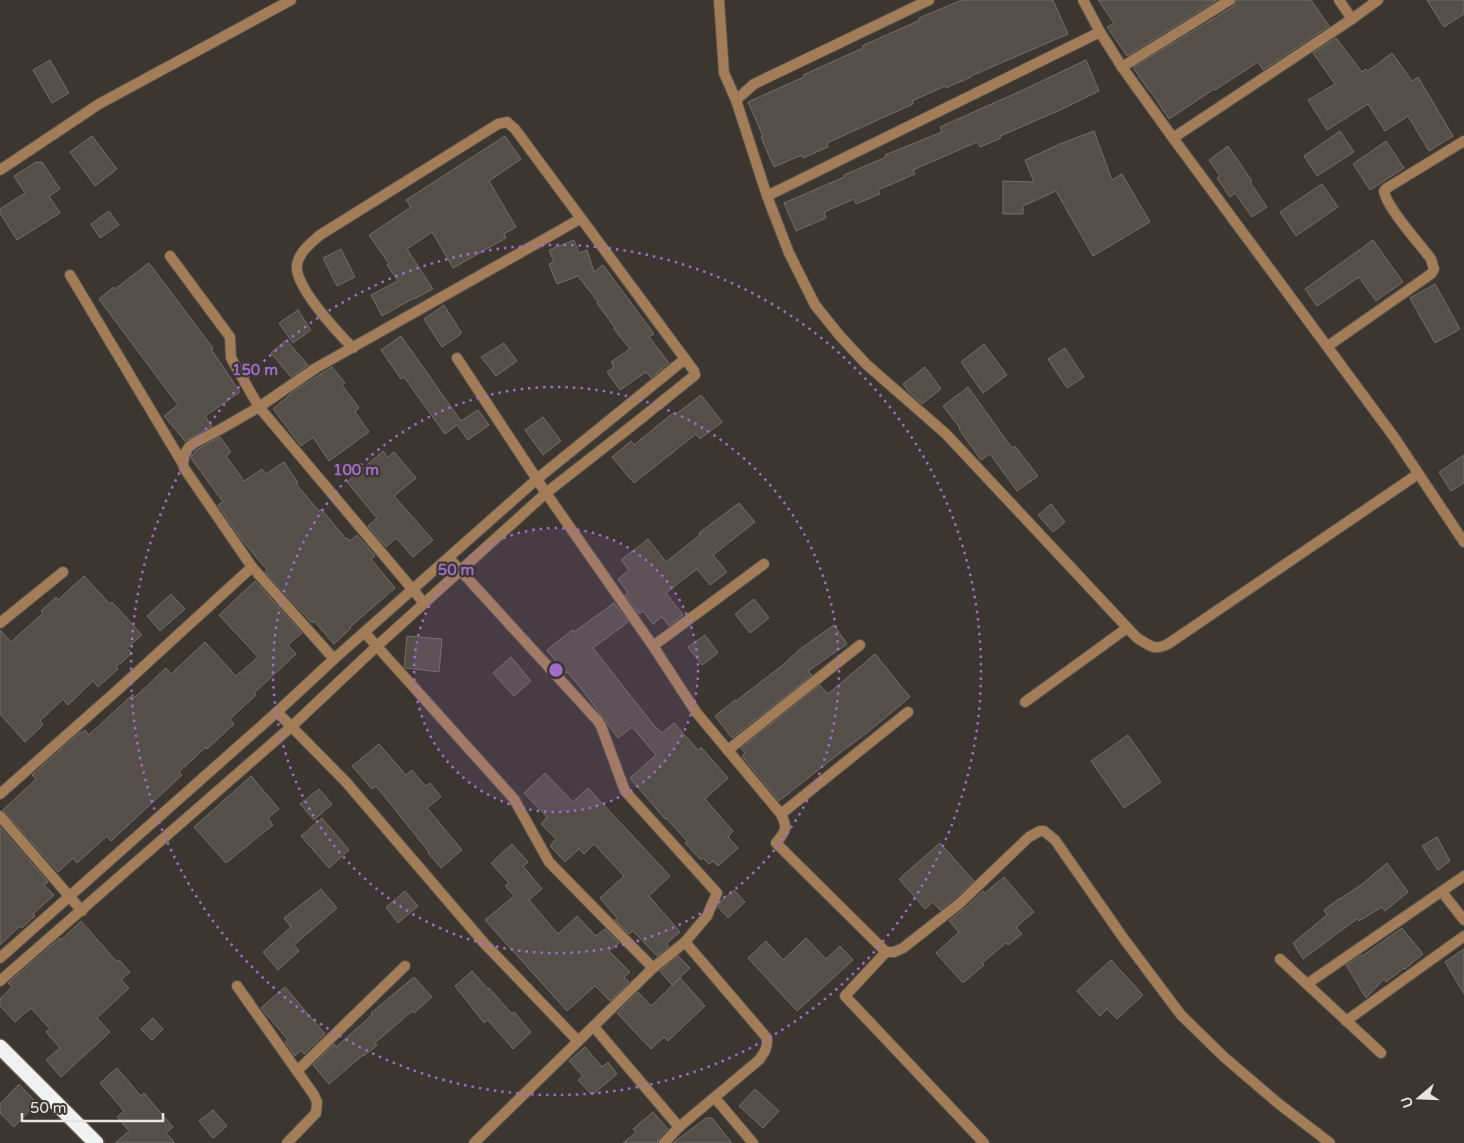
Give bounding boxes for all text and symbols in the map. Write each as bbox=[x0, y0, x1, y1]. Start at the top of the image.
text: 150 m bbox=[232, 361, 278, 379]
text: 100 m bbox=[333, 461, 379, 479]
text: 50 m bbox=[438, 561, 474, 579]
centre of rings bbox=[547, 661, 565, 679]
north arrow bbox=[1394, 1073, 1444, 1123]
scale bar bbox=[22, 1090, 164, 1122]
text: U bbox=[1397, 1094, 1417, 1110]
text: 50 m bbox=[30, 1099, 67, 1117]

